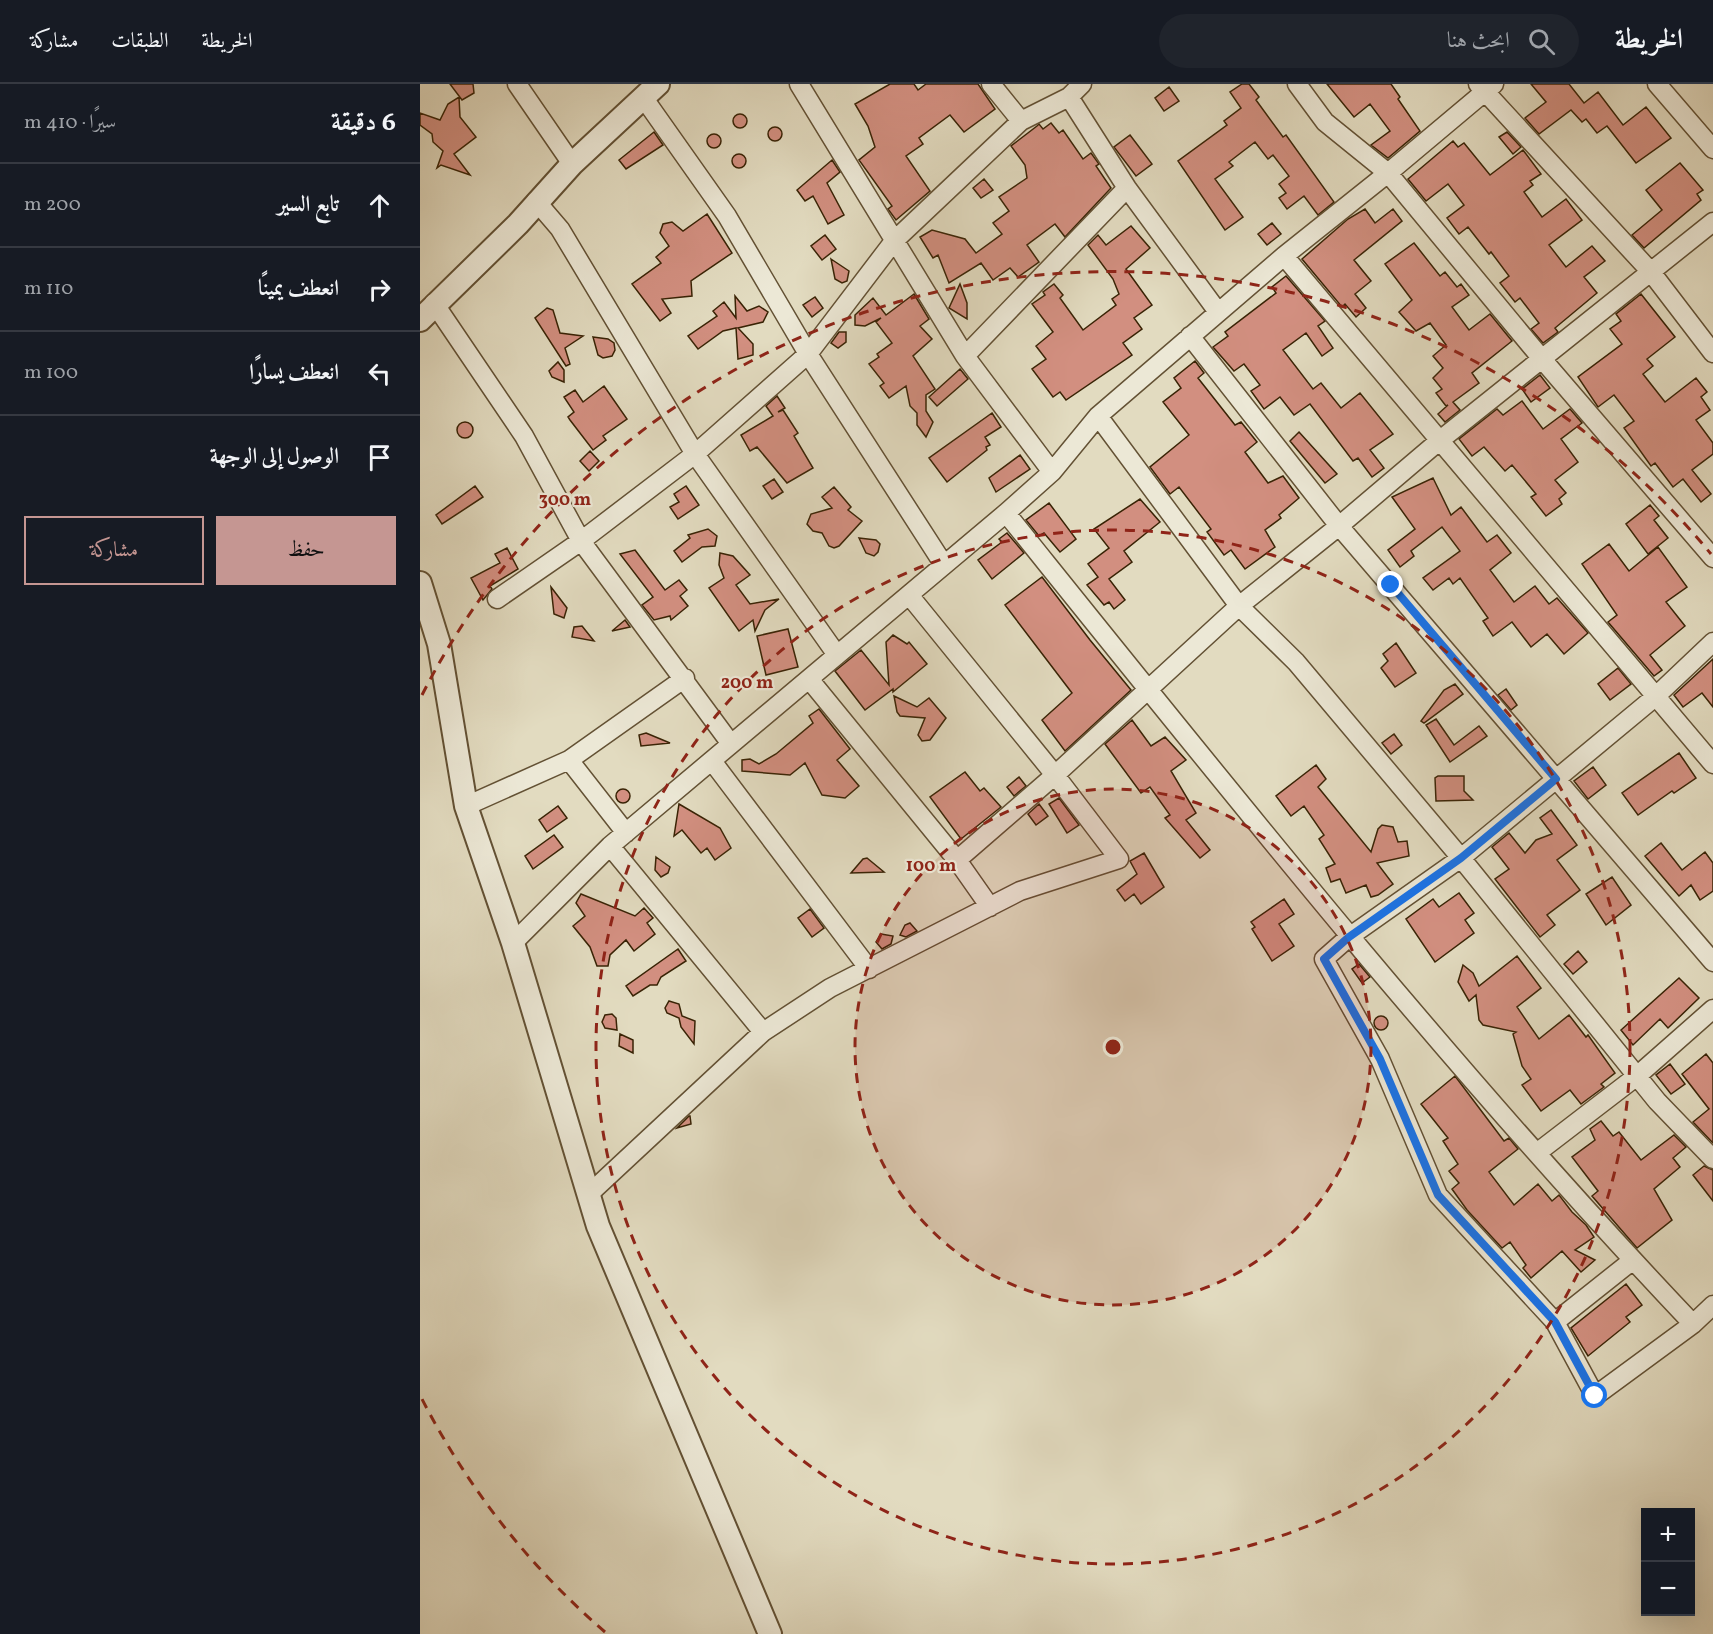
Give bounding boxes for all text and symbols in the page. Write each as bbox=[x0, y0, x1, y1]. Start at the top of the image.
search box bbox=[1159, 14, 1579, 68]
text: الخريطة bbox=[1615, 21, 1683, 60]
icon: search bbox=[1525, 25, 1558, 58]
text: ابحث هنا bbox=[1447, 26, 1510, 57]
text: مشاركة bbox=[30, 27, 78, 56]
text: الطبقات bbox=[111, 27, 168, 56]
text: الخريطة bbox=[201, 27, 253, 56]
text: 6 دقيقة bbox=[331, 105, 396, 141]
text: سيرًا · 410 m bbox=[24, 109, 116, 137]
icon: ahead bbox=[363, 189, 396, 222]
text: تابع السير bbox=[277, 190, 339, 221]
text: 200 m bbox=[24, 191, 81, 219]
icon: right bbox=[363, 273, 396, 306]
text: انعطف يمينًا bbox=[258, 274, 339, 305]
text: 110 m bbox=[24, 275, 73, 303]
icon: left bbox=[363, 357, 396, 390]
text: انعطف يسارًا bbox=[249, 358, 339, 389]
text: 100 m bbox=[24, 359, 78, 387]
icon: arrive bbox=[363, 441, 396, 474]
text: الوصول إلى الوجهة bbox=[210, 442, 339, 473]
text: 300 m bbox=[539, 488, 591, 513]
button: مشاركة bbox=[24, 516, 204, 585]
button: حفظ bbox=[216, 516, 396, 585]
route end bbox=[1377, 571, 1403, 597]
text: 200 m bbox=[721, 671, 773, 696]
text: 100 m bbox=[906, 854, 956, 879]
centre of rings bbox=[1103, 1037, 1123, 1057]
route start bbox=[1581, 1382, 1607, 1408]
map controls bbox=[1641, 1508, 1695, 1616]
button: + bbox=[1641, 1508, 1695, 1562]
button: − bbox=[1641, 1562, 1695, 1616]

